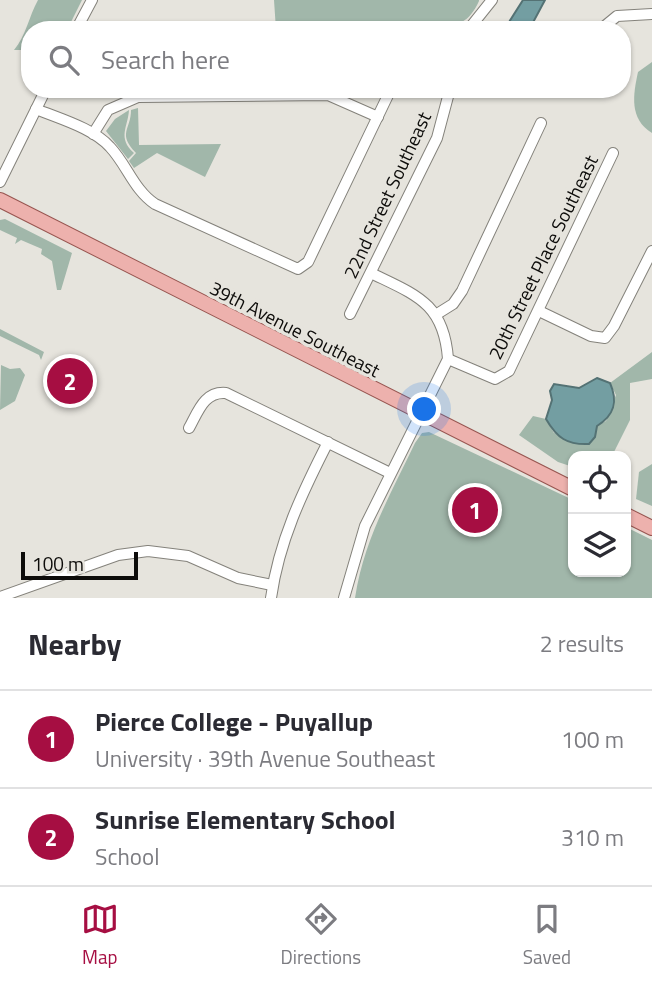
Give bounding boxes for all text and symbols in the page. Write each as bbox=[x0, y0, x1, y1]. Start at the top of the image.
search box bbox=[21, 21, 631, 98]
text: Search here bbox=[101, 40, 230, 79]
icon: search bbox=[45, 41, 83, 79]
street label: 22nd Street Southeast bbox=[335, 106, 438, 283]
street label: 20th Street Place Southeast bbox=[480, 149, 605, 364]
street label: 39th Avenue Southeast bbox=[205, 273, 386, 384]
pin: 2 bbox=[47, 355, 93, 407]
your location bbox=[407, 392, 441, 426]
map controls bbox=[568, 451, 631, 577]
button: locate bbox=[568, 451, 631, 514]
pin: 1 bbox=[452, 484, 498, 536]
button: layers bbox=[568, 514, 631, 577]
scale bar bbox=[21, 549, 138, 581]
text: 100 m bbox=[32, 549, 84, 578]
text: Nearby bbox=[28, 621, 121, 667]
text: 2 results bbox=[540, 626, 624, 661]
text: Pierce College - Puyallup bbox=[95, 702, 373, 741]
text: 1 bbox=[45, 722, 57, 757]
text: 100 m bbox=[561, 722, 624, 757]
text: University · 39th Avenue Southeast bbox=[95, 741, 435, 776]
text: Sunrise Elementary School bbox=[95, 800, 396, 839]
text: 2 bbox=[45, 820, 57, 855]
text: 310 m bbox=[561, 820, 624, 855]
text: School bbox=[95, 839, 159, 874]
tab: Map bbox=[81, 900, 119, 971]
tab: Directions bbox=[281, 900, 361, 971]
tab: Saved bbox=[523, 900, 571, 971]

